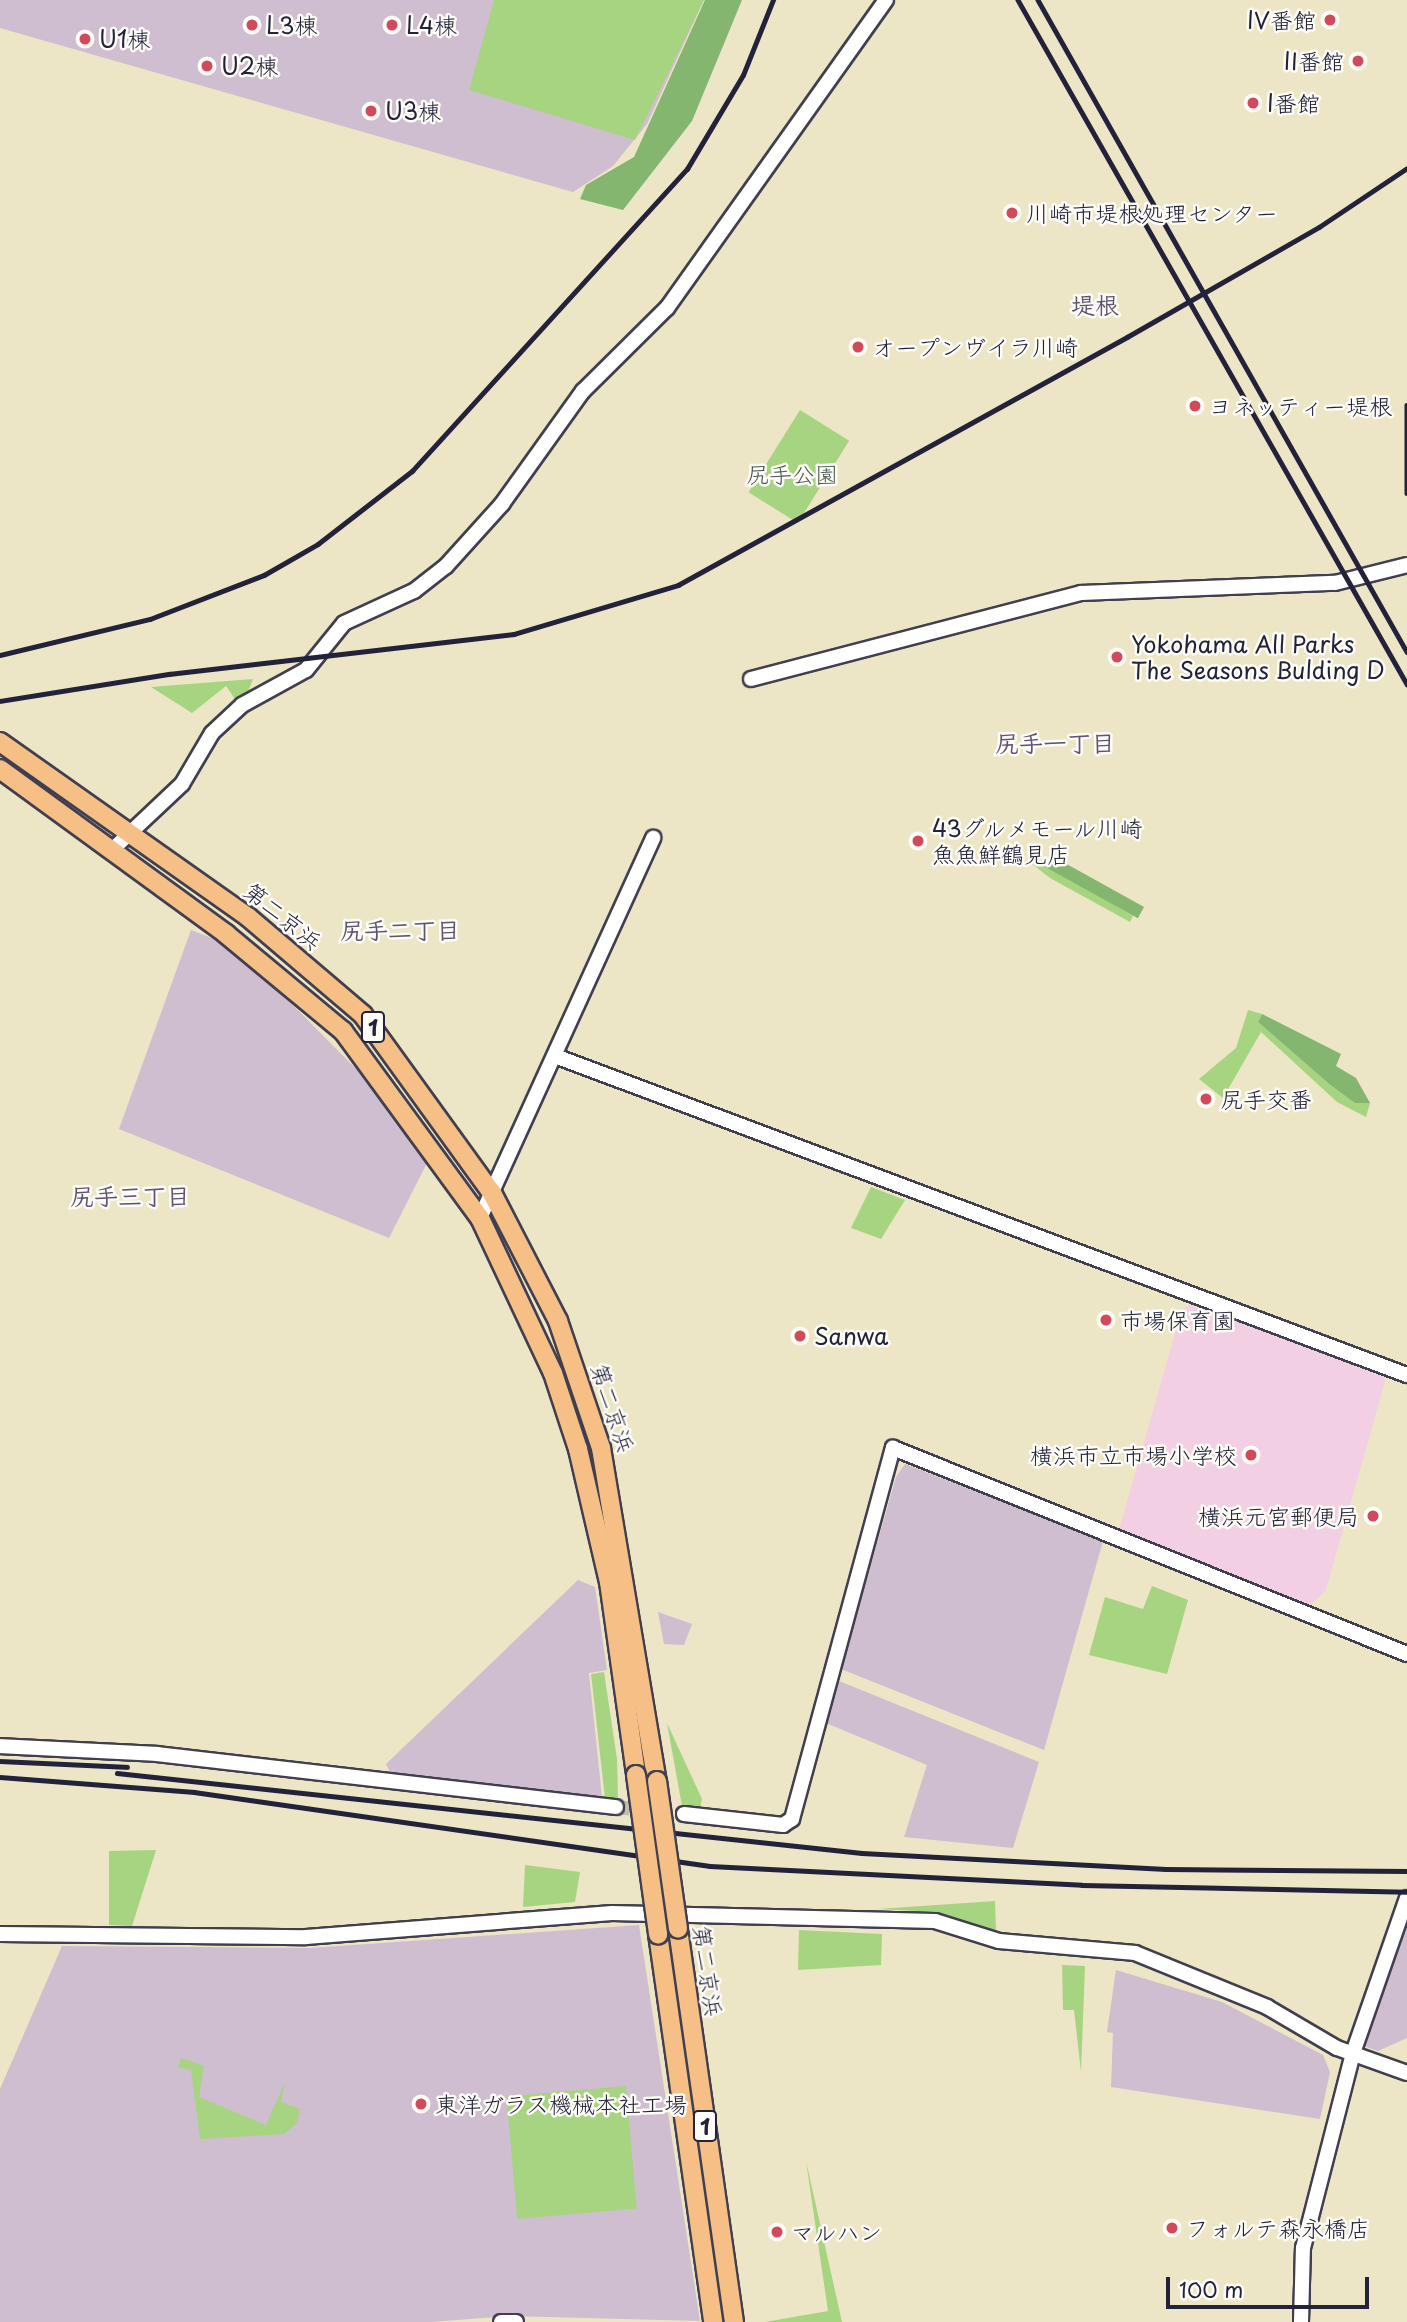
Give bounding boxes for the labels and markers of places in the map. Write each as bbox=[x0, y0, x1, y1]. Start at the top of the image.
place label: IV番館 bbox=[1247, 6, 1316, 34]
place label: L3棟 bbox=[266, 11, 318, 39]
place label: L4棟 bbox=[406, 11, 457, 39]
marker: IV番館 bbox=[1322, 12, 1338, 28]
marker: L3棟 bbox=[244, 17, 260, 33]
marker: L4棟 bbox=[384, 17, 400, 33]
place label: U1棟 bbox=[99, 25, 150, 53]
marker: U1棟 bbox=[77, 31, 93, 47]
place label: II番館 bbox=[1284, 47, 1344, 75]
place label: U2棟 bbox=[221, 52, 278, 80]
marker: II番館 bbox=[1350, 53, 1366, 69]
marker: U2棟 bbox=[199, 58, 215, 74]
place label: I番館 bbox=[1267, 89, 1320, 117]
marker: I番館 bbox=[1245, 95, 1261, 111]
place label: U3棟 bbox=[385, 97, 441, 125]
marker: U3棟 bbox=[363, 103, 379, 119]
place label: 川崎市堤根処理センター bbox=[1026, 199, 1279, 227]
marker: 川崎市堤根処理センター bbox=[1004, 205, 1020, 221]
place label: オープンヴイラ川崎 bbox=[872, 333, 1079, 361]
marker: オープンヴイラ川崎 bbox=[850, 339, 866, 355]
place label: ヨネッティー堤根 bbox=[1209, 392, 1393, 420]
marker: ヨネッティー堤根 bbox=[1187, 398, 1203, 414]
place label: Yokohama All Parks The Seasons Bulding D bbox=[1131, 630, 1384, 684]
marker: Yokohama All Parks The Seasons Bulding D bbox=[1109, 649, 1125, 665]
place label: 43グルメモール川崎 魚魚鮮鶴見店 bbox=[932, 814, 1146, 868]
marker: 43グルメモール川崎 魚魚鮮鶴見店 bbox=[910, 833, 926, 849]
place label: 尻手交番 bbox=[1220, 1085, 1312, 1113]
marker: 尻手交番 bbox=[1198, 1091, 1214, 1107]
place label: 市場保育園 bbox=[1120, 1306, 1235, 1334]
marker: 市場保育園 bbox=[1098, 1312, 1114, 1328]
place label: Sanwa bbox=[814, 1322, 888, 1350]
marker: Sanwa bbox=[792, 1328, 808, 1344]
place label: 横浜市立市場小学校 bbox=[1030, 1441, 1237, 1469]
marker: 横浜市立市場小学校 bbox=[1243, 1447, 1259, 1463]
place label: 横浜元宮郵便局 bbox=[1198, 1502, 1359, 1530]
marker: 横浜元宮郵便局 bbox=[1365, 1508, 1381, 1524]
place label: 東洋ガラス機械本社工場 bbox=[435, 2090, 688, 2118]
marker: 東洋ガラス機械本社工場 bbox=[413, 2096, 429, 2112]
place label: フォルテ森永橋店 bbox=[1186, 2214, 1370, 2242]
place label: マルハン bbox=[791, 2218, 883, 2246]
marker: フォルテ森永橋店 bbox=[1164, 2220, 1180, 2236]
marker: マルハン bbox=[769, 2224, 785, 2240]

